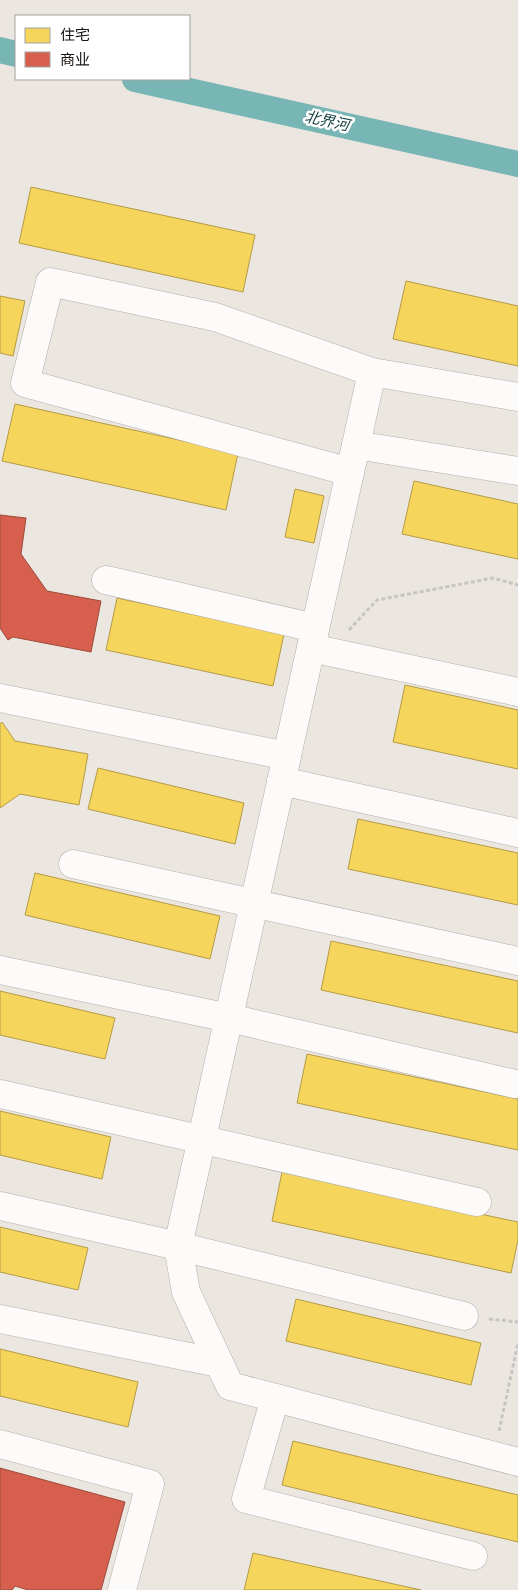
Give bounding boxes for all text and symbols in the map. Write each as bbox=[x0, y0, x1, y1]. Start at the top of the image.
legend bbox=[15, 15, 190, 80]
text: 住宅 bbox=[60, 24, 90, 45]
text: 商业 bbox=[60, 49, 90, 70]
water label: 北界河 bbox=[303, 106, 354, 136]

